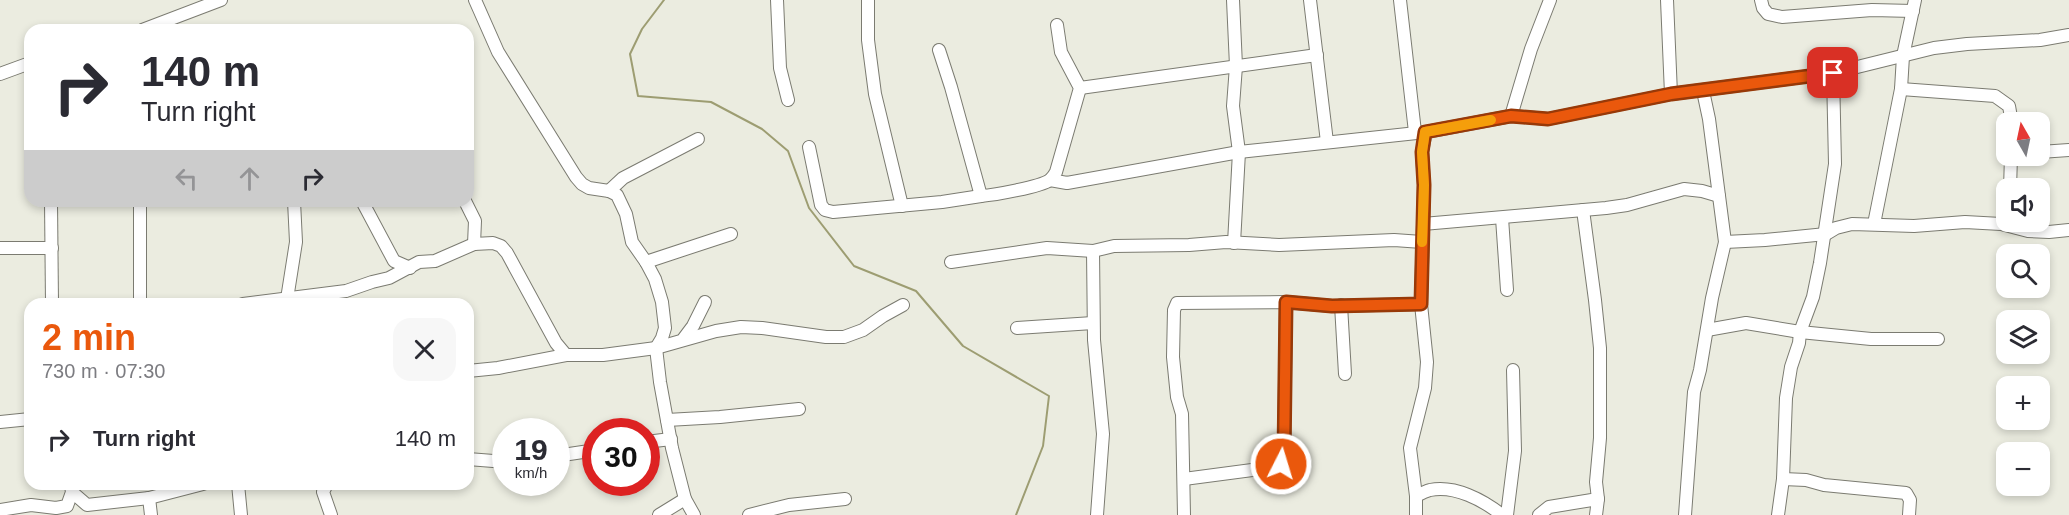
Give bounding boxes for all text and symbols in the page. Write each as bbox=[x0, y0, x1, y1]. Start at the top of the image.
pin bbox=[1807, 47, 1858, 98]
icon: right bbox=[42, 48, 120, 126]
text: 140 m bbox=[141, 48, 260, 95]
icon: arrive bbox=[1816, 56, 1849, 89]
text: Turn right bbox=[141, 97, 256, 127]
north arrow bbox=[1996, 112, 2050, 166]
map controls bbox=[1996, 112, 2050, 496]
icon: left bbox=[170, 162, 203, 195]
icon: ahead bbox=[233, 162, 266, 195]
icon: right bbox=[296, 162, 329, 195]
button: sound bbox=[1996, 178, 2050, 232]
button: search bbox=[1996, 244, 2050, 298]
button: layers bbox=[1996, 310, 2050, 364]
text: 2 min bbox=[42, 317, 136, 358]
button: close bbox=[393, 318, 456, 381]
text: 730 m · 07:30 bbox=[42, 360, 165, 382]
button: + bbox=[1996, 376, 2050, 430]
speed limit sign: 30 bbox=[582, 418, 660, 496]
icon: right bbox=[42, 423, 75, 456]
text: Turn right bbox=[93, 426, 195, 451]
text: 140 m bbox=[395, 426, 456, 451]
position arrow bbox=[1249, 432, 1313, 496]
text: 19 bbox=[514, 433, 548, 466]
button: − bbox=[1996, 442, 2050, 496]
text: km/h bbox=[515, 464, 547, 481]

